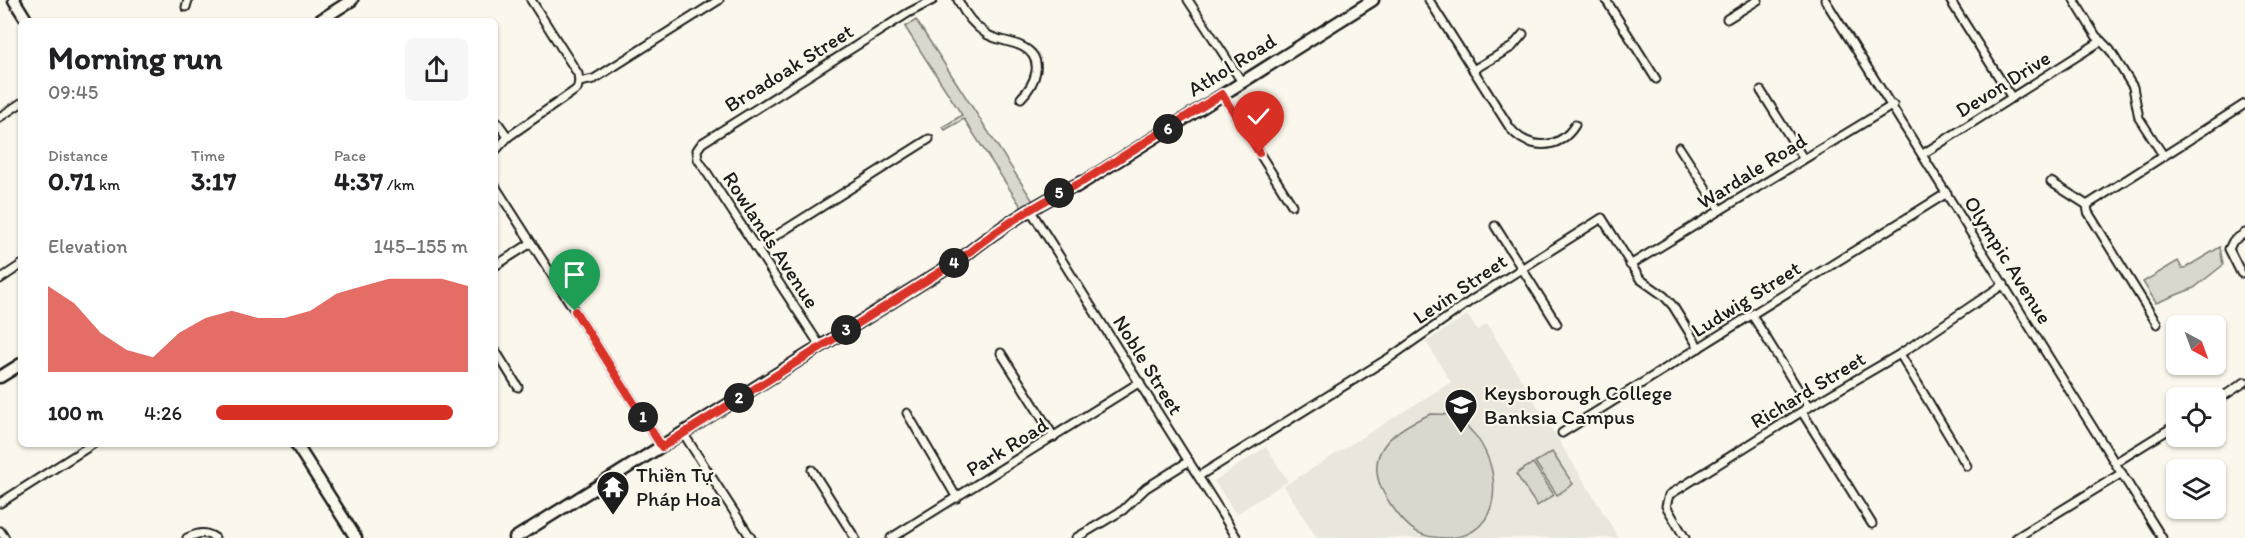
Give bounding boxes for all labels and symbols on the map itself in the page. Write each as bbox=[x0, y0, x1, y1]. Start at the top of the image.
street label: Broadoak Street bbox=[720, 18, 858, 117]
street label: Athol Road bbox=[1183, 27, 1281, 101]
street label: Devon Drive bbox=[1951, 45, 2055, 123]
pin bbox=[1233, 91, 1284, 153]
pin: 6 bbox=[1153, 114, 1183, 144]
street label: Wardale Road bbox=[1692, 127, 1811, 214]
street label: Rowlands Avenue bbox=[718, 167, 825, 313]
pin: 5 bbox=[1044, 178, 1074, 208]
street label: Olympic Avenue bbox=[1959, 191, 2058, 328]
pin: 4 bbox=[939, 248, 969, 278]
street label: Levin Street bbox=[1408, 248, 1511, 329]
pin bbox=[549, 249, 600, 311]
street label: Ludwig Street bbox=[1686, 255, 1805, 342]
street label: Noble Street bbox=[1108, 310, 1189, 419]
pin: 3 bbox=[831, 315, 861, 345]
north arrow bbox=[2166, 315, 2226, 375]
street label: Richard Street bbox=[1746, 345, 1870, 434]
place label: Keysborough College Banksia Campus bbox=[1484, 380, 1672, 429]
pin: 2 bbox=[724, 383, 754, 413]
school or university icon: Keysborough College Banksia Campus bbox=[1443, 387, 1479, 434]
pin: 1 bbox=[628, 402, 658, 432]
street label: Park Road bbox=[961, 411, 1053, 482]
place label: Thiền Tự Pháp Hoa bbox=[636, 462, 721, 511]
temple icon: Thiền Tự Pháp Hoa bbox=[595, 469, 631, 516]

